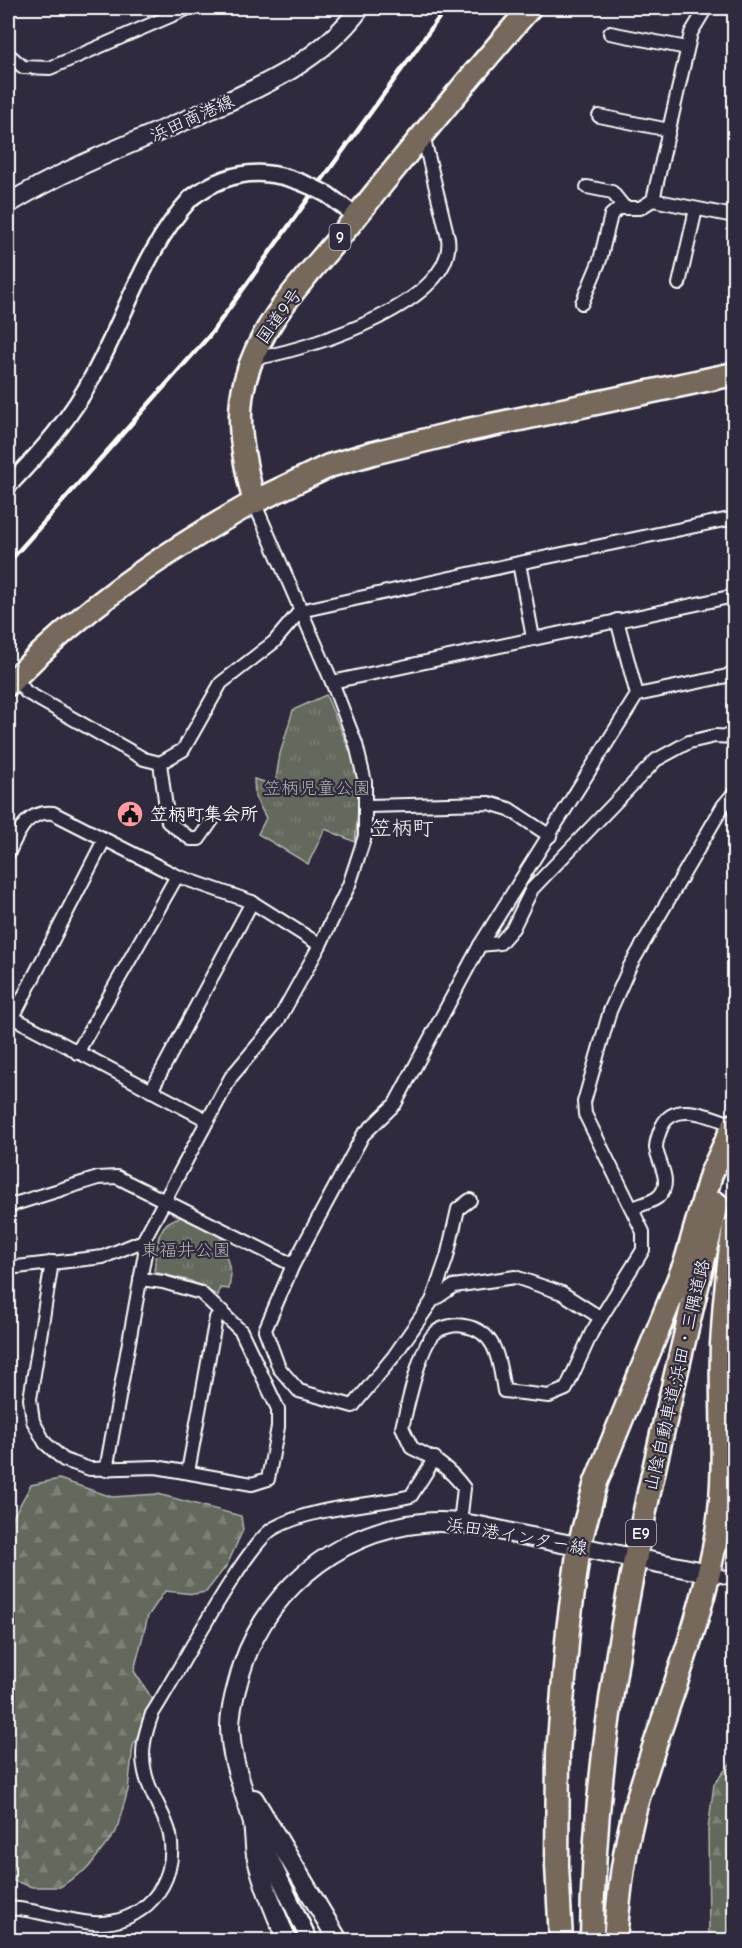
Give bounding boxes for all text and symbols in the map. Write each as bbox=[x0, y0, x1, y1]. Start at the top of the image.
street label: 浜田商港線 bbox=[147, 91, 238, 146]
road number: 9 bbox=[330, 224, 350, 250]
street label: 国道9号 bbox=[252, 284, 307, 348]
park label: 笠柄児童公園 bbox=[263, 778, 371, 799]
public building icon: 笠柄町集会所 bbox=[115, 799, 145, 829]
place label: 笠柄町集会所 bbox=[150, 804, 258, 825]
district label: 笠柄町 bbox=[371, 816, 434, 840]
park label: 東福井公園 bbox=[141, 1240, 231, 1261]
street label: 山陰自動車道;浜田・三隅道路 bbox=[641, 1257, 714, 1493]
street label: 浜田港インター線 bbox=[445, 1514, 589, 1559]
road number: E9 bbox=[626, 1520, 656, 1546]

